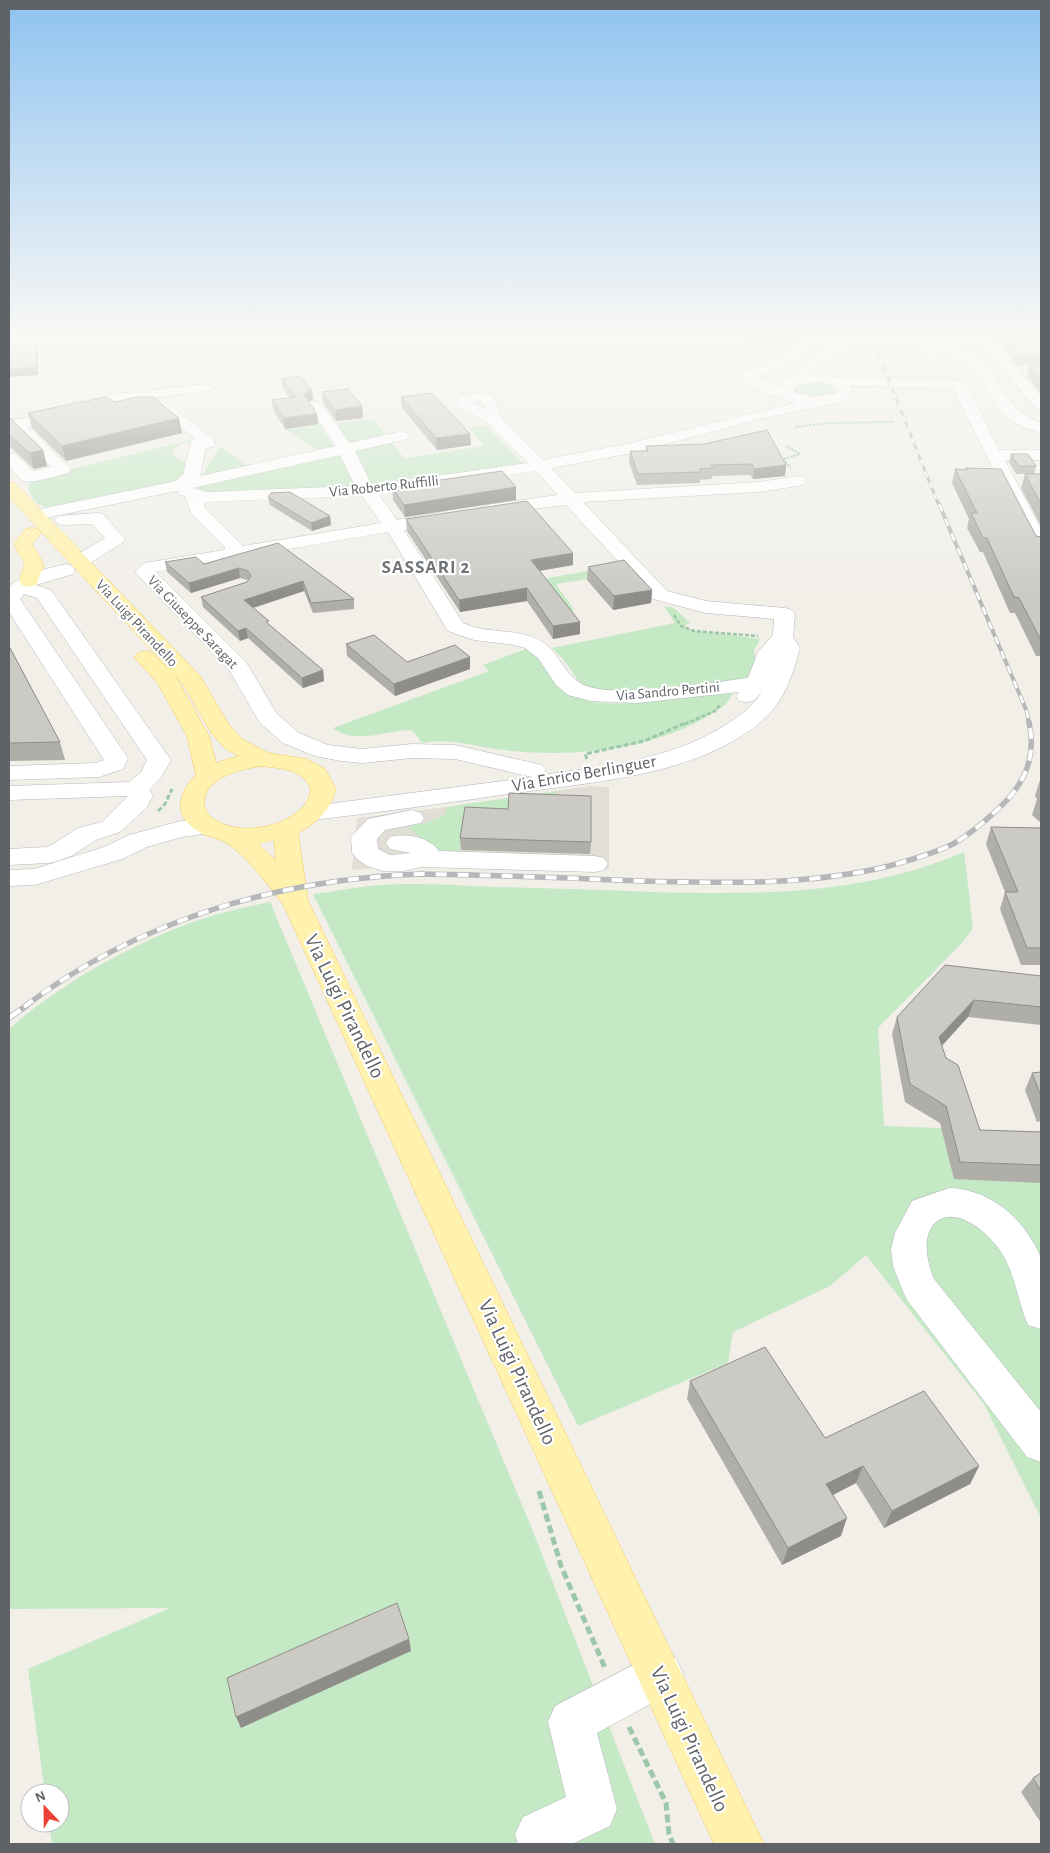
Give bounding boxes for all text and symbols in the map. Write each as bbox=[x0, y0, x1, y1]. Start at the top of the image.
street label: Via Roberto Ruffilli bbox=[329, 473, 440, 500]
district label: SASSARI 2 bbox=[382, 558, 470, 577]
street label: Via Giuseppe Saragat bbox=[145, 573, 241, 672]
street label: Via Luigi Pirandello bbox=[93, 577, 180, 670]
street label: Via Sandro Pertini bbox=[616, 679, 720, 703]
street label: Via Enrico Berlinguer bbox=[511, 752, 658, 796]
street label: Via Luigi Pirandello bbox=[301, 931, 389, 1082]
street label: Via Luigi Pirandello bbox=[475, 1296, 560, 1448]
street label: Via Luigi Pirandello bbox=[647, 1663, 732, 1815]
north arrow bbox=[20, 1783, 70, 1833]
text: N bbox=[33, 1789, 48, 1805]

